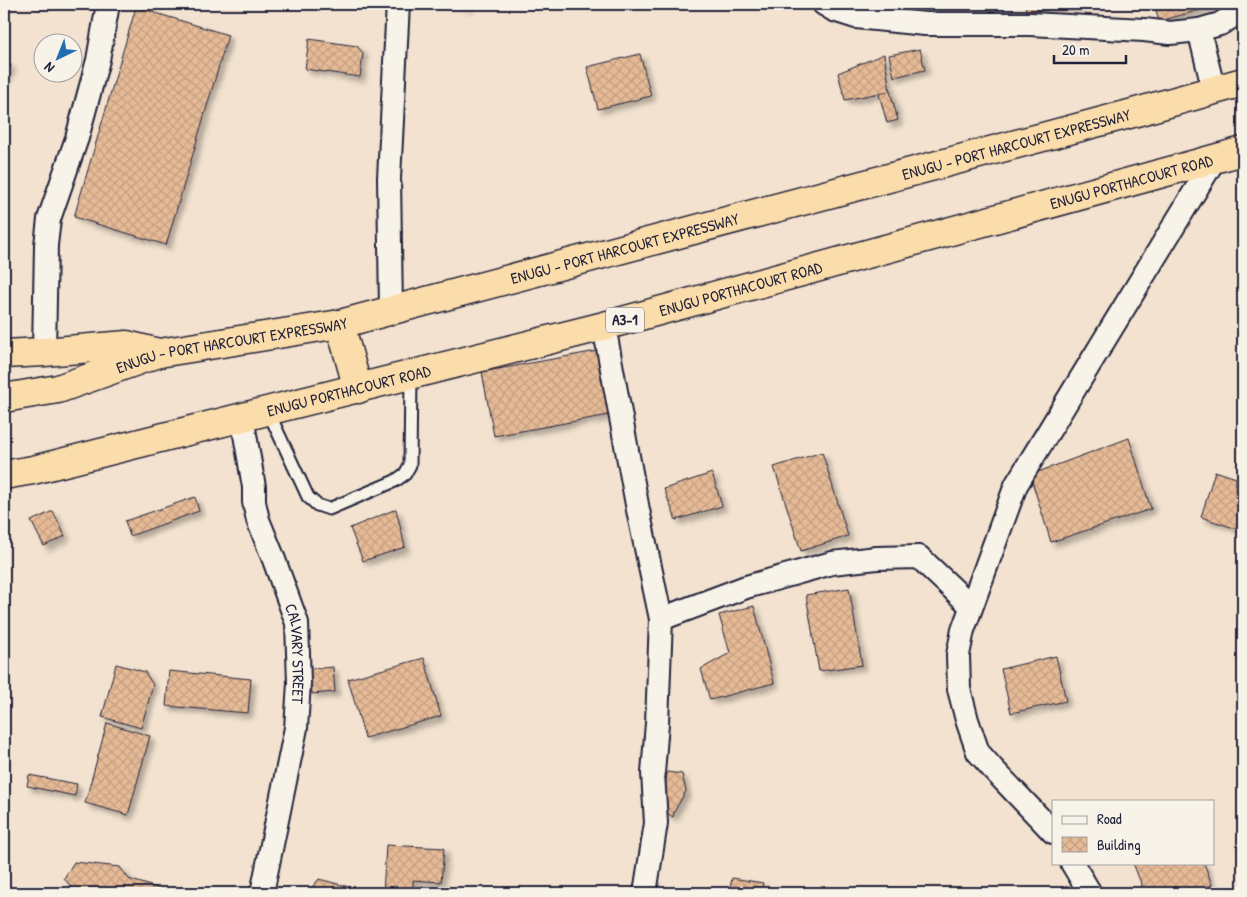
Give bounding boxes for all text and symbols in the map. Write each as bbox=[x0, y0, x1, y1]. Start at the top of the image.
north arrow bbox=[32, 32, 82, 82]
scale bar bbox=[1054, 32, 1127, 64]
text: 20 m bbox=[1062, 39, 1089, 60]
text: N bbox=[39, 58, 58, 77]
street label: ENUGU - PORT HARCOURT EXPRESSWAY bbox=[900, 103, 1133, 185]
street label: ENUGU PORTHACOURT ROAD bbox=[1047, 149, 1215, 214]
street label: ENUGU - PORT HARCOURT EXPRESSWAY bbox=[508, 207, 741, 289]
street label: ENUGU PORTHACOURT ROAD bbox=[657, 256, 825, 321]
road number: A3-1 bbox=[606, 308, 644, 332]
street label: ENUGU - PORT HARCOURT EXPRESSWAY bbox=[113, 311, 350, 378]
street label: ENUGU PORTHACOURT ROAD bbox=[265, 359, 433, 422]
street label: CALVARY STREET bbox=[280, 600, 310, 705]
legend bbox=[1052, 800, 1214, 864]
text: Road bbox=[1097, 808, 1122, 829]
text: Building bbox=[1097, 834, 1141, 855]

